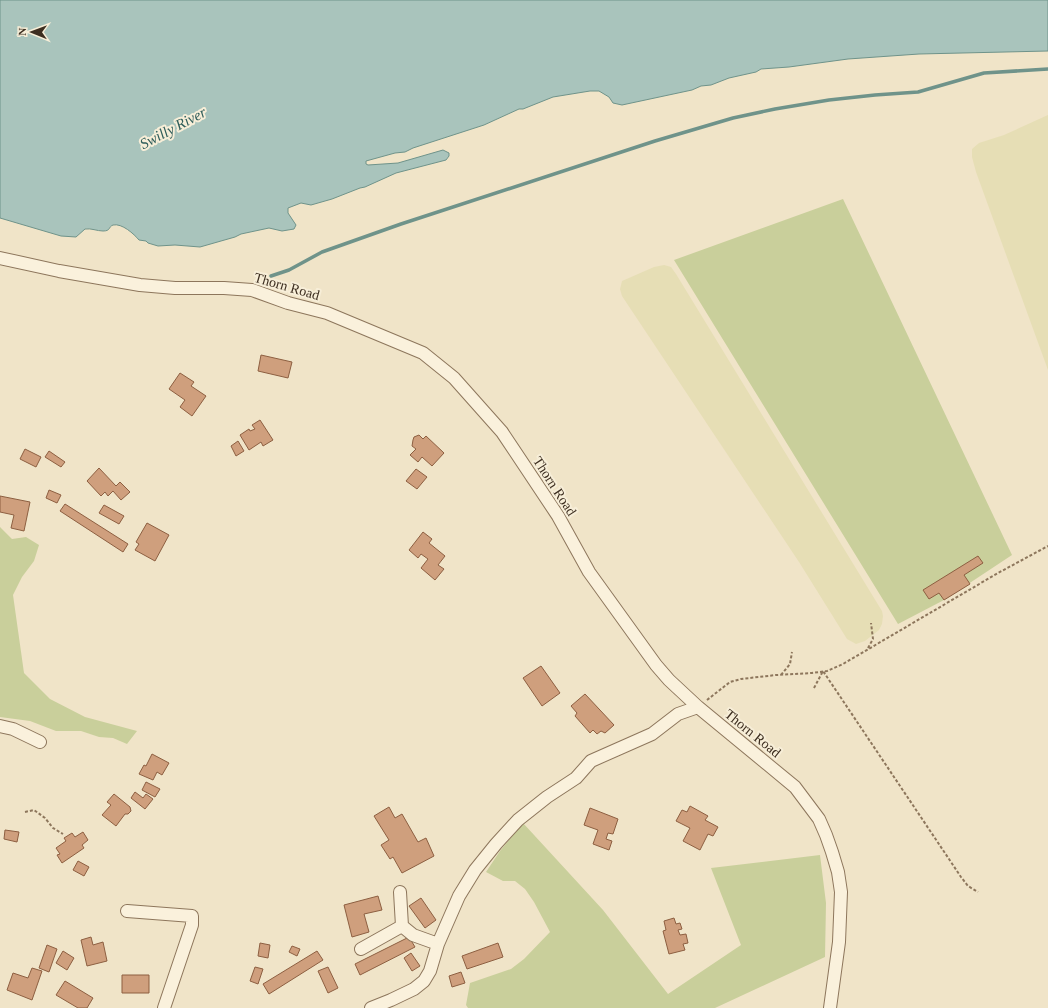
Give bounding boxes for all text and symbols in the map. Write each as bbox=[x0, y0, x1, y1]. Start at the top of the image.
north arrow bbox=[12, 12, 52, 52]
text: N bbox=[16, 28, 28, 36]
water label: Swilly River bbox=[137, 104, 209, 152]
street label: Thorn Road bbox=[252, 270, 321, 303]
street label: Thorn Road bbox=[530, 454, 579, 519]
street label: Thorn Road bbox=[722, 706, 784, 760]

